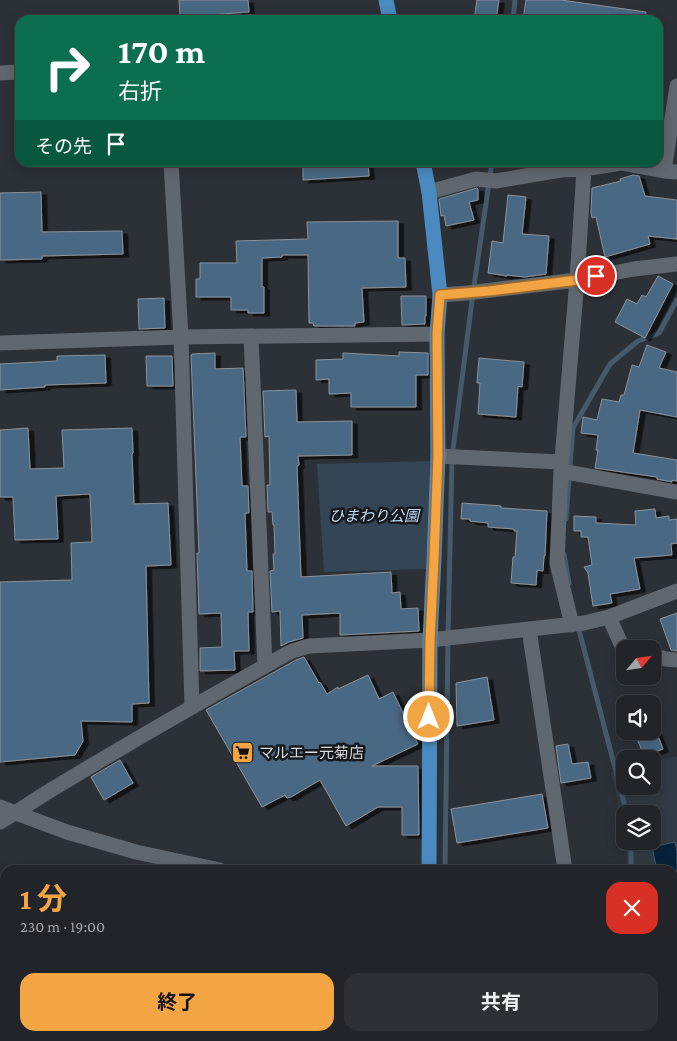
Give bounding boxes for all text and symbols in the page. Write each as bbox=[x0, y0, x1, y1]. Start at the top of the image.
text: 170 m bbox=[118, 32, 205, 71]
icon: right bbox=[35, 35, 100, 100]
text: 右折 bbox=[118, 79, 162, 104]
icon: arrive bbox=[102, 130, 130, 158]
text: その先 bbox=[35, 136, 92, 157]
pin bbox=[575, 255, 617, 297]
icon: arrive bbox=[582, 262, 610, 290]
park label: ひまわり公園 bbox=[329, 508, 421, 524]
north arrow bbox=[616, 640, 661, 685]
map controls bbox=[616, 640, 661, 850]
position arrow bbox=[402, 690, 454, 742]
button: sound bbox=[616, 695, 661, 740]
supermarket icon: マルエー元菊店 bbox=[231, 741, 255, 765]
place label: マルエー元菊店 bbox=[259, 745, 364, 761]
button: search bbox=[616, 750, 661, 795]
button: layers bbox=[616, 805, 661, 850]
text: 1 分 bbox=[20, 882, 67, 915]
button: close bbox=[606, 882, 658, 934]
text: 230 m · 19:00 bbox=[20, 918, 105, 935]
button: 終了 bbox=[20, 973, 334, 1031]
button: 共有 bbox=[344, 973, 658, 1031]

